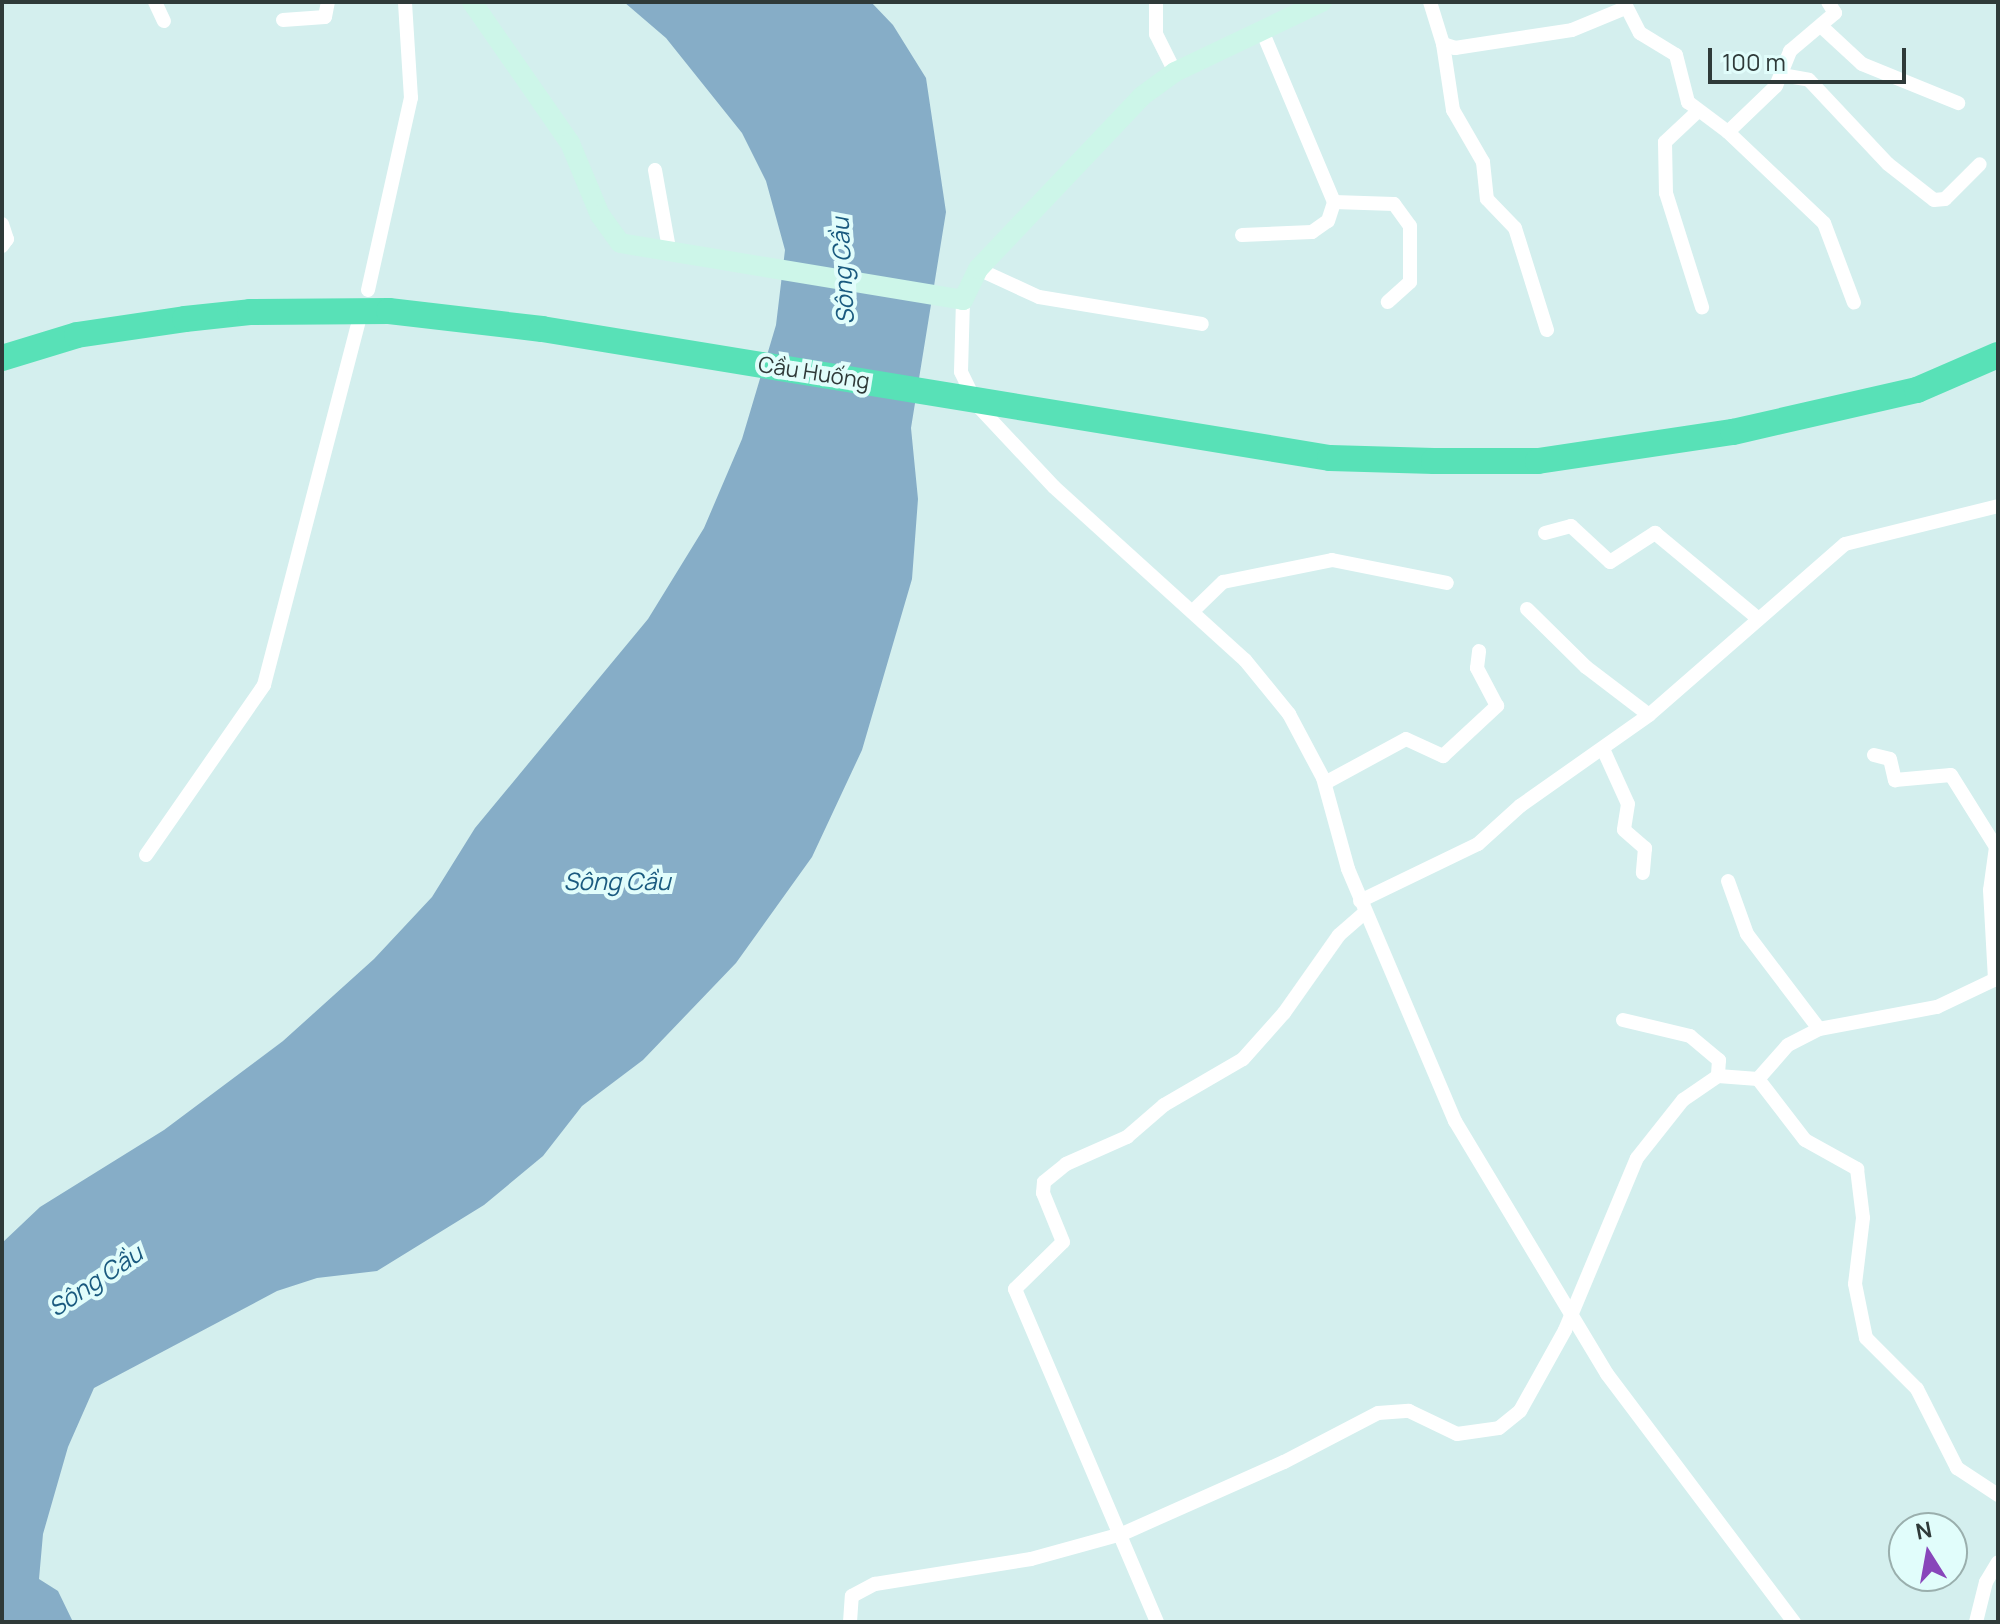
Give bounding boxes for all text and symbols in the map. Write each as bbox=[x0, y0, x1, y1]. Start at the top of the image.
scale bar bbox=[1712, 32, 1910, 82]
text: 100 m bbox=[1722, 45, 1786, 78]
water label: Sông Cầu bbox=[825, 217, 859, 325]
street label: Cầu Huống bbox=[756, 351, 872, 395]
water label: Sông Cầu bbox=[563, 867, 671, 895]
water label: Sông Cầu bbox=[43, 1238, 147, 1322]
north arrow bbox=[1888, 1512, 1968, 1592]
text: N bbox=[1913, 1514, 1934, 1547]

